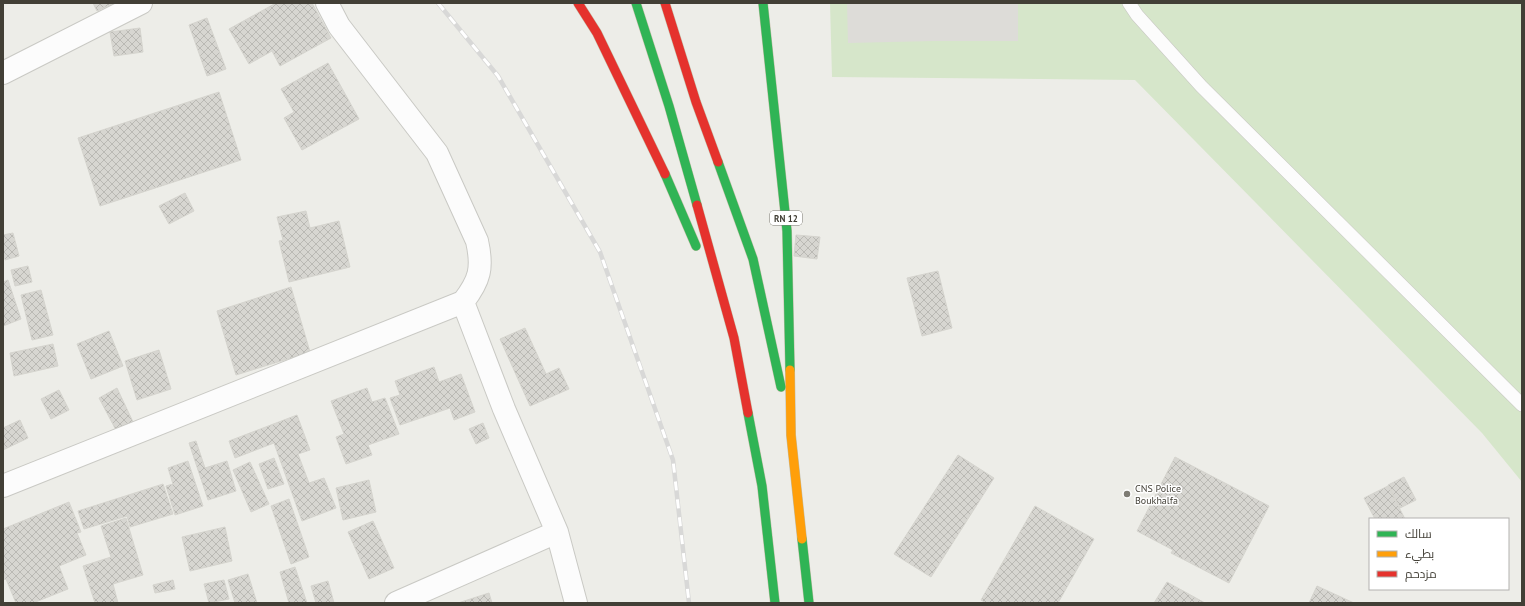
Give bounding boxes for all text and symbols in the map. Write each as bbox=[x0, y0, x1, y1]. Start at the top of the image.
road number: RN 12 bbox=[770, 211, 802, 225]
place label: CNS Police Boukhalfa bbox=[1135, 482, 1181, 507]
marker: CNS Police Boukhalfa bbox=[1122, 489, 1132, 499]
legend bbox=[1369, 518, 1509, 590]
text: سالك bbox=[1405, 526, 1432, 541]
text: بطيء bbox=[1405, 546, 1434, 564]
text: مزدحم bbox=[1405, 566, 1437, 582]

